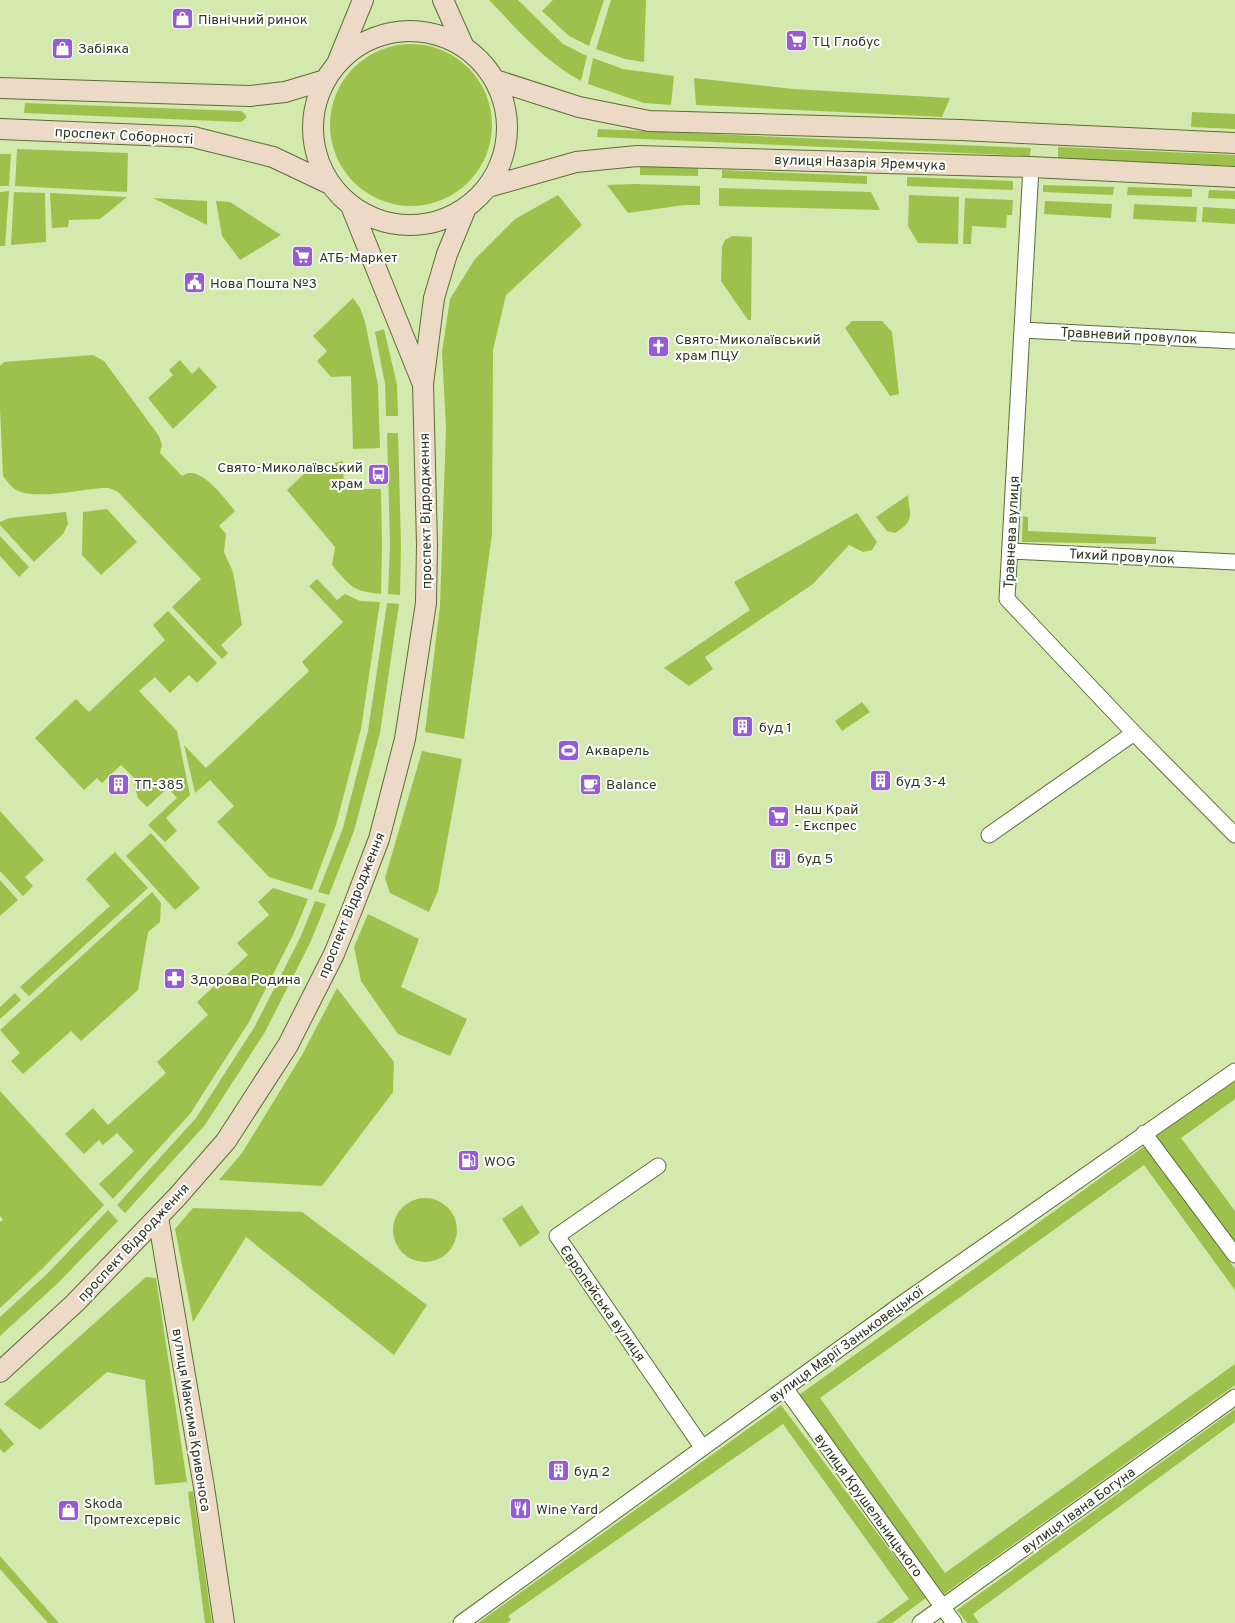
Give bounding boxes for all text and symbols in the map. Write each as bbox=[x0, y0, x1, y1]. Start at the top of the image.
shop icon: Північний ринок bbox=[170, 7, 194, 31]
place label: Північний ринок bbox=[198, 12, 308, 29]
supermarket icon: ТЦ Глобус bbox=[784, 29, 808, 53]
place label: ТЦ Глобус bbox=[812, 34, 880, 51]
shop icon: Забіяка bbox=[50, 36, 74, 60]
place label: Забіяка bbox=[78, 41, 129, 58]
street label: проспект Соборності bbox=[54, 124, 194, 149]
street label: вулиця Назарія Яремчука bbox=[774, 152, 946, 175]
supermarket icon: АТБ-Маркет bbox=[291, 245, 315, 269]
place label: АТБ-Маркет bbox=[319, 250, 398, 267]
public building icon: Нова Пошта №3 bbox=[182, 271, 206, 295]
place label: Нова Пошта №3 bbox=[210, 276, 317, 293]
street label: Травневий провулок bbox=[1060, 324, 1198, 349]
place label: Свято-Миколаївський храм ПЦУ bbox=[675, 332, 821, 365]
church icon: Свято-Миколаївський храм ПЦУ bbox=[647, 335, 671, 359]
street label: проспект Відродження bbox=[417, 433, 436, 589]
place label: Свято-Миколаївський храм bbox=[217, 460, 363, 493]
bus stop icon: Свято-Миколаївський храм bbox=[367, 463, 391, 487]
street label: Травнева вулиця bbox=[1001, 475, 1024, 589]
street label: Тихий провулок bbox=[1069, 546, 1175, 569]
building icon: буд 1 bbox=[731, 715, 755, 739]
place label: буд 1 bbox=[759, 720, 792, 737]
sports icon: Акварель bbox=[557, 738, 581, 762]
place label: Акварель bbox=[585, 743, 649, 760]
building icon: буд 3-4 bbox=[868, 769, 892, 793]
building icon: ТП-385 bbox=[106, 772, 130, 796]
cafe icon: Balance bbox=[578, 772, 602, 796]
place label: буд 3-4 bbox=[896, 774, 946, 791]
place label: ТП-385 bbox=[134, 777, 184, 794]
place label: Balance bbox=[606, 777, 657, 794]
place label: Наш Край - Експрес bbox=[794, 802, 858, 835]
supermarket icon: Наш Край - Експрес bbox=[766, 805, 790, 829]
street label: проспект Відродження bbox=[315, 830, 389, 981]
building icon: буд 5 bbox=[769, 846, 793, 870]
place label: буд 5 bbox=[797, 851, 833, 868]
pharmacy icon: Здорова Родина bbox=[162, 967, 186, 991]
place label: Здорова Родина bbox=[190, 972, 301, 989]
fuel station icon: WOG bbox=[456, 1149, 480, 1173]
place label: WOG bbox=[484, 1154, 516, 1171]
street label: проспект Відродження bbox=[75, 1180, 193, 1306]
street label: Європейська вулиця bbox=[555, 1242, 648, 1365]
street label: вулиця Марії Заньковецької bbox=[766, 1283, 928, 1407]
street label: вулиця Максима Кривоноса bbox=[168, 1327, 213, 1513]
street label: вулиця Крушельницького bbox=[810, 1431, 926, 1581]
building icon: буд 2 bbox=[546, 1459, 570, 1483]
place label: буд 2 bbox=[574, 1464, 610, 1481]
street label: вулиця Івана Богуна bbox=[1019, 1464, 1139, 1558]
place label: Skoda Промтехсервіс bbox=[84, 1496, 181, 1529]
restaurant icon: Wine Yard bbox=[508, 1497, 532, 1521]
shop icon: Skoda Промтехсервіс bbox=[56, 1499, 80, 1523]
place label: Wine Yard bbox=[536, 1502, 598, 1519]

